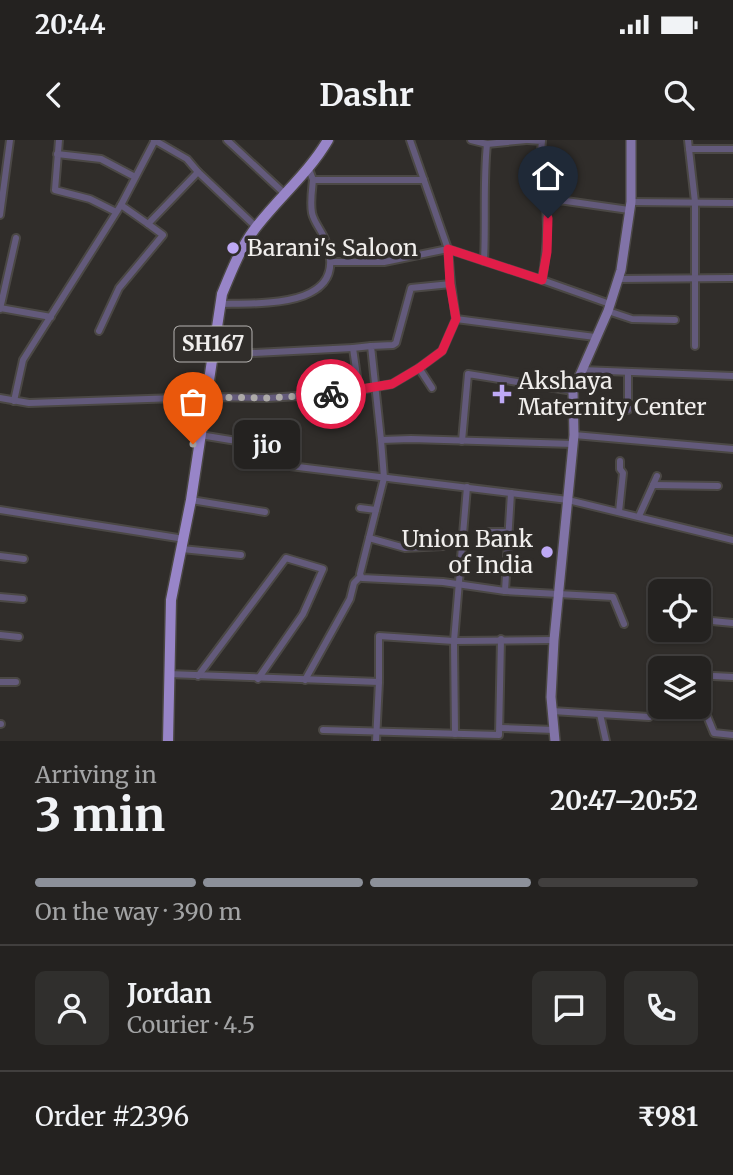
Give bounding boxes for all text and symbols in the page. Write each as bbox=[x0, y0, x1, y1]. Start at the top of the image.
text: 20:44 bbox=[35, 8, 106, 41]
text: Dashr bbox=[319, 75, 414, 115]
icon: back bbox=[35, 76, 73, 114]
icon: search bbox=[660, 76, 698, 114]
pin bbox=[518, 146, 578, 218]
icon: home bbox=[529, 157, 567, 195]
place label: Barani's Saloon bbox=[247, 233, 418, 262]
marker: Barani's Saloon bbox=[225, 240, 241, 256]
road number: SH167 bbox=[174, 326, 252, 362]
courier bbox=[296, 359, 366, 429]
place label: Akshaya Maternity Center bbox=[517, 366, 707, 421]
pin bbox=[163, 372, 223, 444]
icon: bike bbox=[312, 375, 350, 413]
icon: bag bbox=[174, 383, 212, 421]
marker: Akshaya Maternity Center bbox=[492, 384, 512, 404]
callout: jio bbox=[235, 420, 302, 468]
text: jio bbox=[253, 430, 281, 459]
place label: Union Bank of India bbox=[402, 524, 533, 579]
marker: Union Bank of India bbox=[539, 544, 555, 560]
map controls bbox=[648, 579, 711, 719]
button: locate bbox=[648, 579, 711, 642]
button: layers bbox=[648, 656, 711, 719]
text: Arriving in bbox=[35, 760, 157, 789]
text: 20:47–20:52 bbox=[550, 784, 698, 817]
text: 3 min bbox=[35, 786, 165, 844]
text: On the way · 390 m bbox=[35, 897, 242, 926]
button: person bbox=[35, 971, 109, 1045]
button: chat bbox=[532, 971, 606, 1045]
button: phone bbox=[624, 971, 698, 1045]
text: Jordan bbox=[127, 977, 212, 1010]
text: Courier · 4.5 bbox=[127, 1010, 255, 1039]
text: Order #2396 bbox=[35, 1100, 189, 1133]
text: ₹981 bbox=[637, 1100, 698, 1133]

